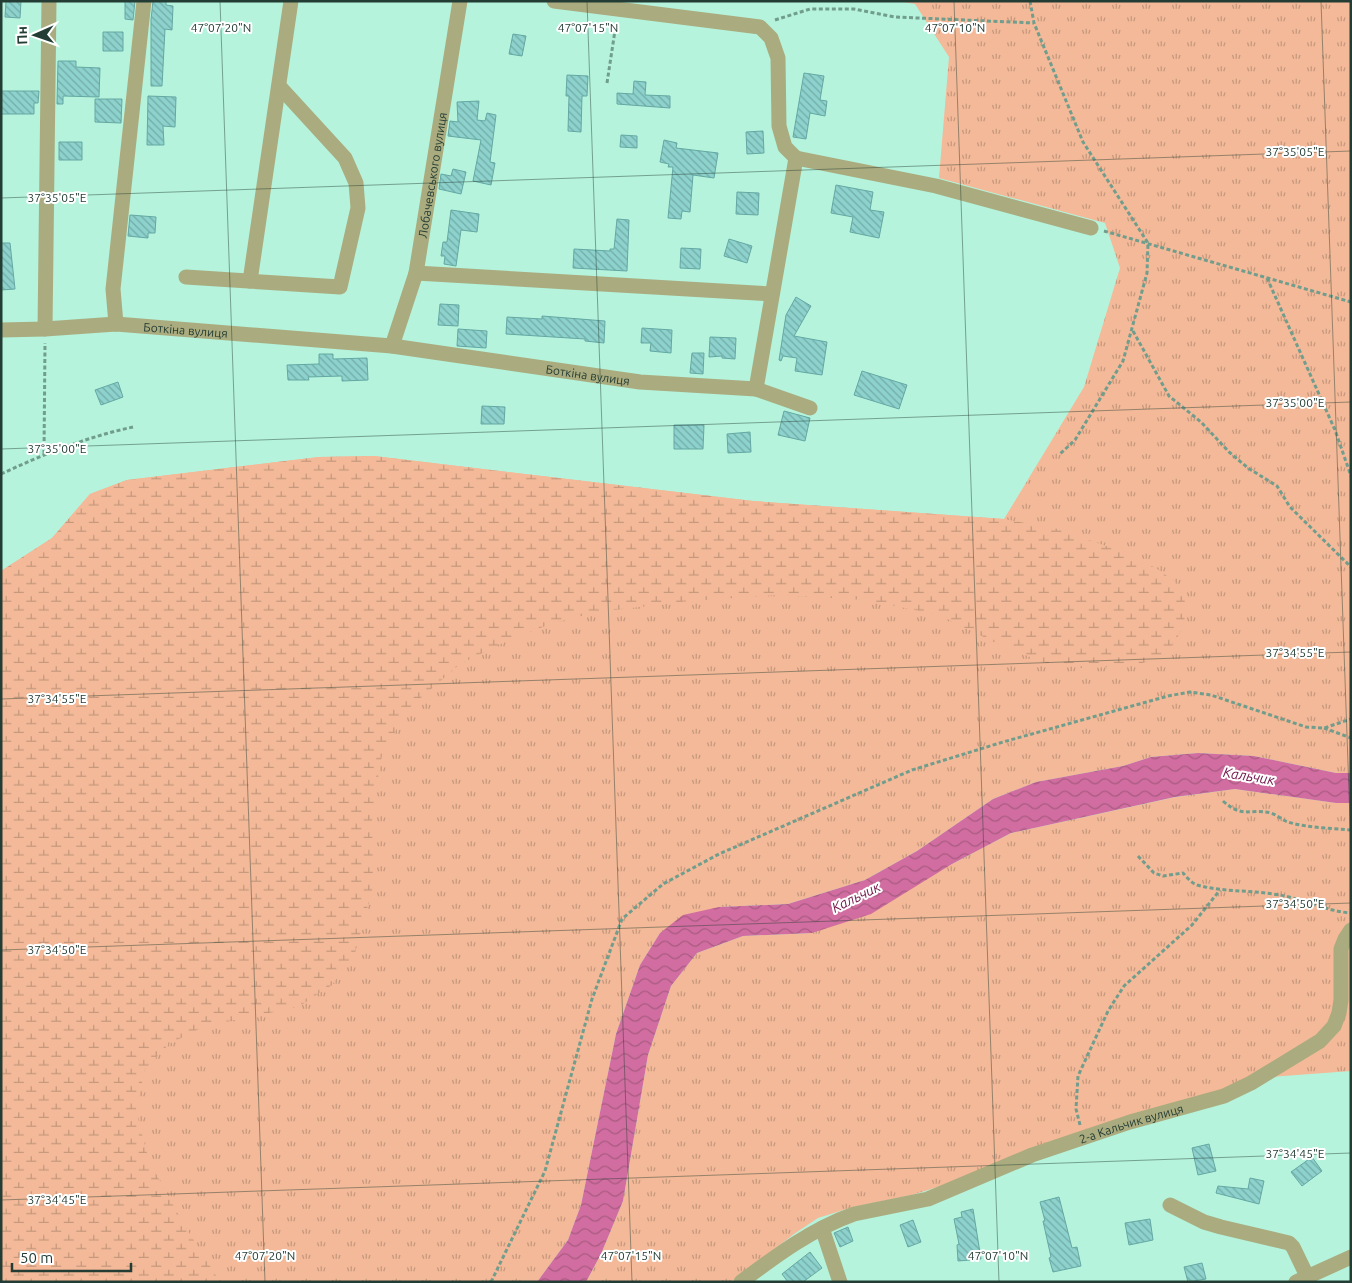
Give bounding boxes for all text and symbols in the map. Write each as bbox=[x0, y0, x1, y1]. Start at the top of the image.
north arrow bbox=[10, 10, 60, 60]
text: 47°07'20"N bbox=[191, 21, 251, 34]
text: 47°07'15"N bbox=[558, 21, 618, 34]
text: 47°07'10"N bbox=[925, 21, 985, 34]
text: Пн bbox=[14, 26, 30, 45]
street label: Лобачевського вулиця bbox=[415, 111, 448, 239]
text: 37°35'05"E bbox=[1266, 145, 1325, 158]
text: 37°35'05"E bbox=[28, 191, 87, 204]
street label: Боткіна вулиця bbox=[143, 320, 228, 339]
street label: Боткіна вулиця bbox=[545, 362, 631, 387]
text: 37°35'00"E bbox=[1266, 396, 1325, 409]
text: 37°35'00"E bbox=[28, 442, 87, 455]
text: 37°34'55"E bbox=[1266, 646, 1325, 659]
text: 37°34'55"E bbox=[28, 692, 87, 705]
water label: Кальчик bbox=[1222, 764, 1277, 788]
water label: Кальчик bbox=[829, 878, 884, 916]
text: 37°34'50"E bbox=[1266, 897, 1325, 910]
text: 37°34'50"E bbox=[28, 943, 87, 956]
street label: 2-а Кальчик вулиця bbox=[1077, 1101, 1185, 1145]
text: 37°34'45"E bbox=[1266, 1147, 1325, 1160]
text: 37°34'45"E bbox=[28, 1193, 87, 1206]
scale bar bbox=[12, 1240, 131, 1272]
text: 50 m bbox=[20, 1249, 53, 1266]
text: 47°07'20"N bbox=[235, 1249, 295, 1262]
text: 47°07'15"N bbox=[601, 1249, 661, 1262]
text: 47°07'10"N bbox=[968, 1249, 1028, 1262]

